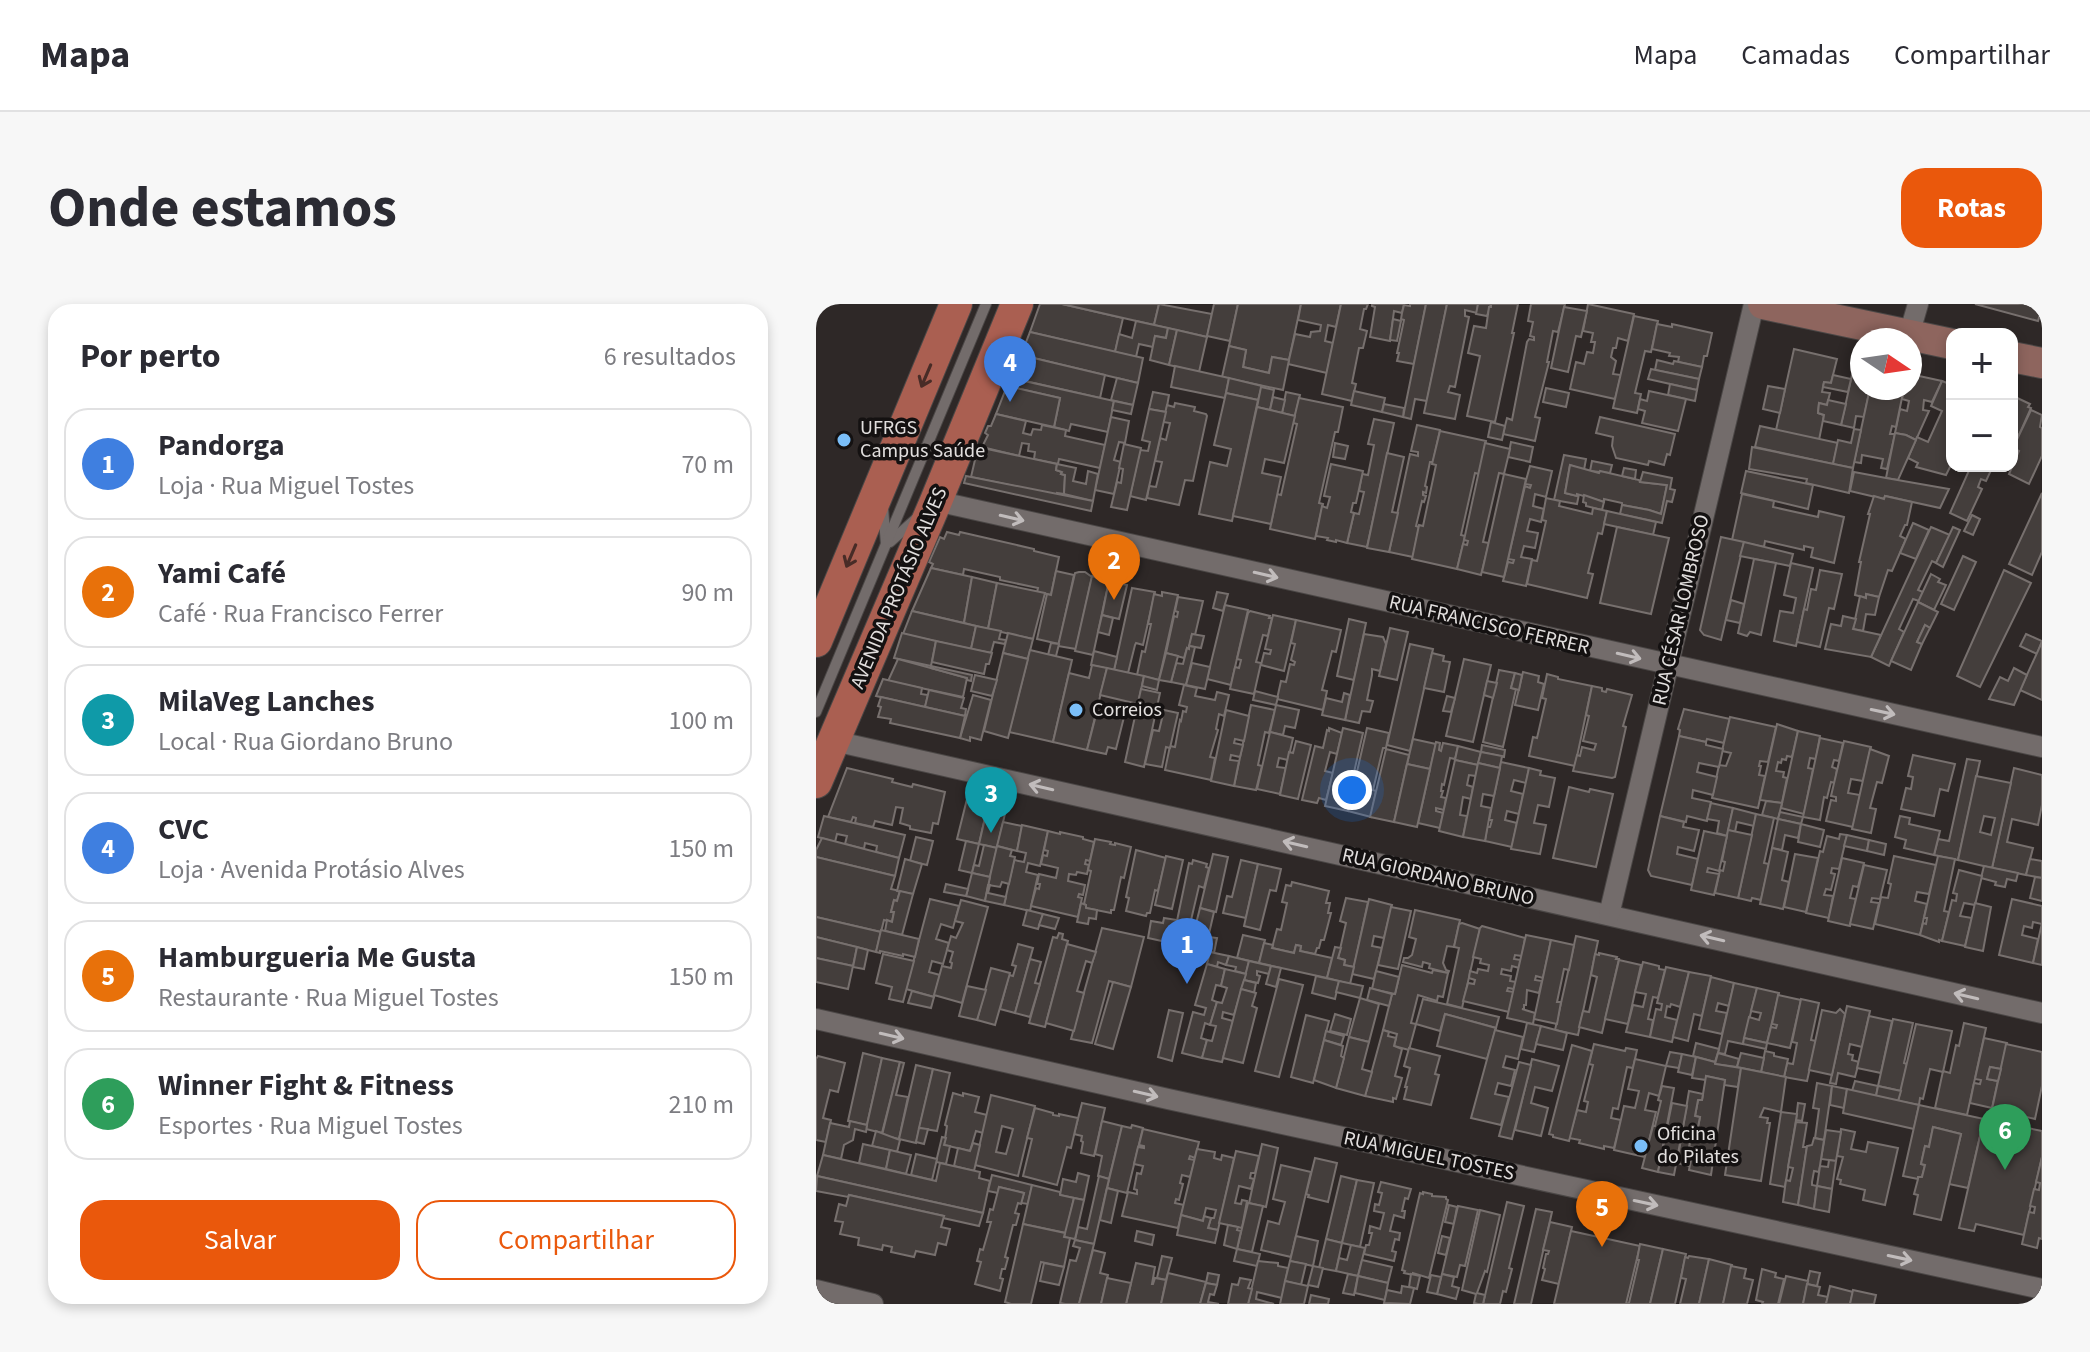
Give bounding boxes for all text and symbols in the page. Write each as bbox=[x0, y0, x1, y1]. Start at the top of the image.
text: Mapa bbox=[40, 28, 130, 82]
text: Mapa bbox=[1634, 35, 1697, 75]
text: Camadas bbox=[1741, 35, 1850, 75]
text: Compartilhar bbox=[1894, 35, 2050, 75]
button: Rotas bbox=[1901, 168, 2042, 248]
text: Onde estamos bbox=[48, 169, 397, 248]
north arrow bbox=[1850, 328, 1922, 400]
map controls bbox=[1946, 328, 2018, 472]
button: + bbox=[1946, 328, 2018, 400]
text: Por perto bbox=[80, 332, 221, 381]
pin: 4 bbox=[984, 336, 1036, 402]
text: 6 resultados bbox=[604, 338, 736, 375]
one-way arrow bbox=[918, 363, 932, 388]
button: − bbox=[1946, 400, 2018, 472]
place label: UFRGS Campus Saúde bbox=[860, 414, 985, 465]
text: Pandorga bbox=[158, 424, 285, 467]
marker: UFRGS Campus Saúde bbox=[835, 431, 853, 449]
text: 1 bbox=[101, 446, 115, 483]
text: 70 m bbox=[681, 446, 734, 483]
text: Loja · Rua Miguel Tostes bbox=[158, 467, 414, 504]
street label: AVENIDA PROTÁSIO ALVES bbox=[844, 483, 954, 693]
one-way arrow bbox=[999, 511, 1024, 526]
street label: RUA CÉSAR LOMBROSO bbox=[1645, 512, 1717, 708]
pin: 2 bbox=[1088, 534, 1140, 600]
one-way arrow bbox=[843, 543, 858, 568]
text: Yami Café bbox=[158, 552, 286, 595]
one-way arrow bbox=[1252, 568, 1278, 583]
text: 2 bbox=[101, 574, 115, 611]
text: 90 m bbox=[681, 574, 734, 611]
street label: RUA FRANCISCO FERRER bbox=[1386, 588, 1592, 662]
text: Café · Rua Francisco Ferrer bbox=[158, 595, 443, 632]
one-way arrow bbox=[1615, 649, 1641, 664]
text: MilaVeg Lanches bbox=[158, 680, 375, 723]
place label: Correios bbox=[1092, 696, 1162, 724]
marker: Correios bbox=[1067, 701, 1085, 719]
text: 3 bbox=[101, 702, 115, 739]
text: 100 m bbox=[668, 702, 734, 739]
one-way arrow bbox=[1869, 705, 1895, 720]
text: Local · Rua Giordano Bruno bbox=[158, 723, 453, 760]
pin: 3 bbox=[965, 767, 1017, 833]
your location bbox=[1332, 770, 1372, 810]
one-way arrow bbox=[1029, 779, 1054, 794]
text: CVC bbox=[158, 808, 209, 851]
text: 4 bbox=[101, 830, 115, 867]
text: 150 m bbox=[668, 830, 734, 867]
one-way arrow bbox=[1282, 836, 1308, 851]
street label: RUA GIORDANO BRUNO bbox=[1339, 841, 1537, 913]
text: Loja · Avenida Protásio Alves bbox=[158, 851, 465, 888]
pin: 1 bbox=[1161, 918, 1213, 984]
one-way arrow bbox=[1700, 930, 1726, 945]
text: Hamburgueria Me Gusta bbox=[158, 936, 476, 979]
text: 5 bbox=[101, 958, 115, 995]
text: 150 m bbox=[668, 958, 734, 995]
text: Restaurante · Rua Miguel Tostes bbox=[158, 979, 499, 1016]
one-way arrow bbox=[1954, 988, 1979, 1003]
one-way arrow bbox=[879, 1030, 904, 1045]
text: Winner Fight & Fitness bbox=[158, 1064, 454, 1107]
text: 6 bbox=[101, 1086, 115, 1123]
text: 210 m bbox=[668, 1086, 734, 1123]
one-way arrow bbox=[1132, 1087, 1158, 1102]
pin: 6 bbox=[1979, 1104, 2031, 1170]
text: Esportes · Rua Miguel Tostes bbox=[158, 1107, 463, 1144]
place label: Oficina do Pilates bbox=[1657, 1120, 1739, 1171]
street label: RUA MIGUEL TOSTES bbox=[1341, 1124, 1517, 1188]
marker: Oficina do Pilates bbox=[1632, 1137, 1650, 1155]
pin: 5 bbox=[1576, 1181, 1628, 1247]
one-way arrow bbox=[1633, 1196, 1658, 1211]
button: Salvar bbox=[80, 1200, 400, 1280]
button: Compartilhar bbox=[416, 1200, 736, 1280]
one-way arrow bbox=[1887, 1251, 1912, 1266]

